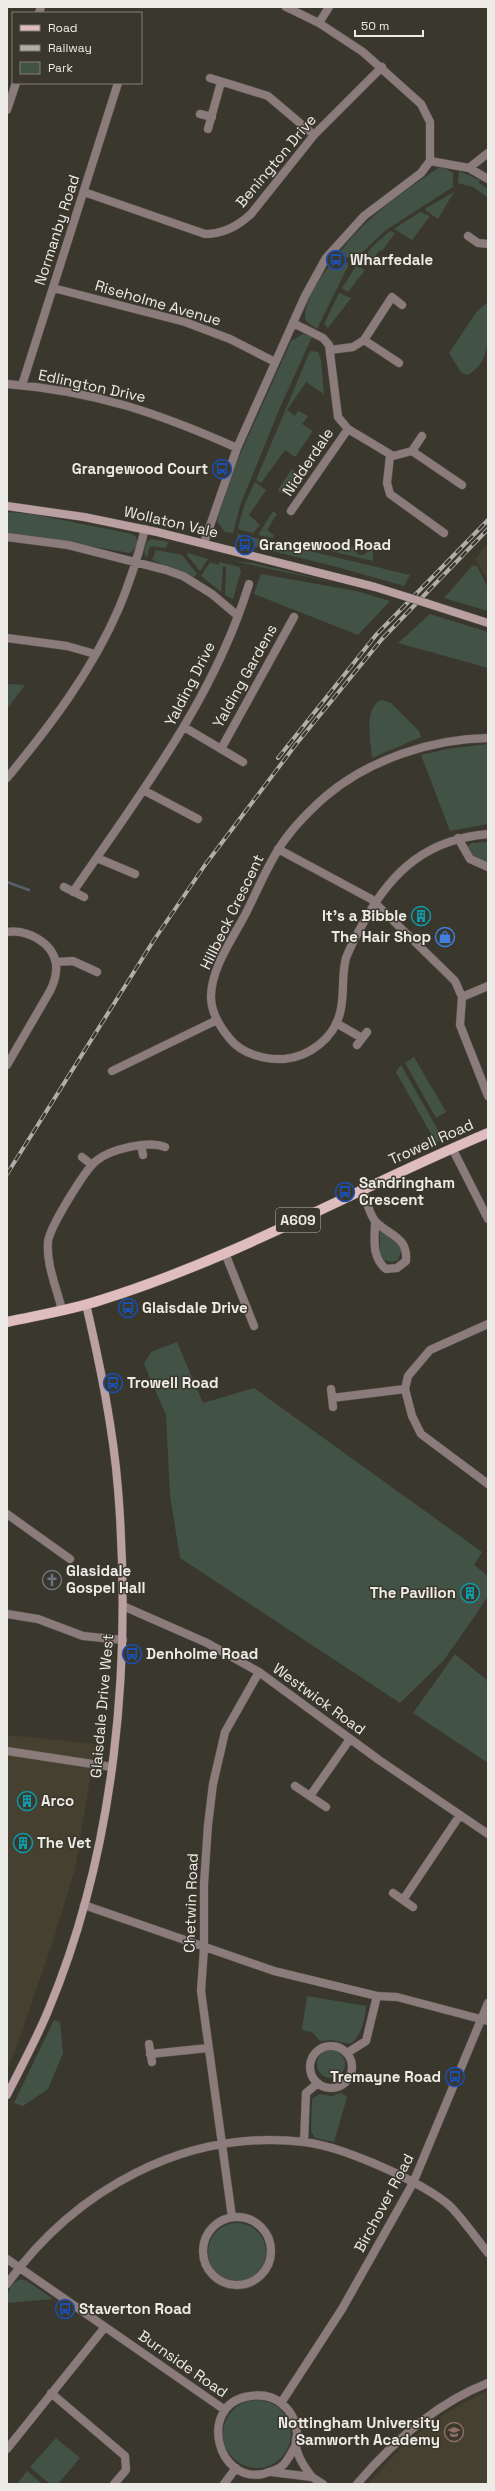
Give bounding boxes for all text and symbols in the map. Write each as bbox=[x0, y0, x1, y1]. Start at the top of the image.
legend bbox=[12, 12, 142, 84]
scale bar bbox=[355, 12, 423, 38]
text: 50 m bbox=[361, 18, 389, 34]
text: Road bbox=[48, 20, 77, 36]
text: Railway bbox=[48, 40, 92, 56]
text: Park bbox=[48, 60, 73, 76]
street label: Benington Drive bbox=[231, 110, 320, 211]
street label: Normanby Road bbox=[30, 172, 83, 288]
bus stop icon: Wharfedale bbox=[325, 249, 347, 271]
place label: Wharfedale bbox=[350, 250, 434, 269]
street label: Riseholme Avenue bbox=[93, 275, 224, 330]
street label: Edlington Drive bbox=[37, 365, 148, 406]
street label: Nidderdale bbox=[278, 424, 337, 499]
bus stop icon: Grangewood Court bbox=[211, 458, 233, 480]
place label: Grangewood Court bbox=[72, 459, 208, 478]
street label: Wollaton Vale bbox=[122, 501, 220, 542]
bus stop icon: Grangewood Road bbox=[234, 534, 256, 556]
place label: Grangewood Road bbox=[259, 535, 391, 554]
street label: Yalding Gardens bbox=[208, 620, 281, 731]
street label: Yalding Drive bbox=[160, 638, 219, 729]
street label: Hillbeck Crescent bbox=[195, 851, 268, 972]
building icon: It's a Bibble bbox=[410, 905, 432, 927]
place label: It's a Bibble bbox=[322, 906, 407, 925]
shop icon: The Hair Shop bbox=[434, 926, 456, 948]
place label: The Hair Shop bbox=[331, 927, 431, 946]
street label: Trowell Road bbox=[385, 1114, 476, 1169]
place label: Sandringham Crescent bbox=[359, 1173, 455, 1209]
bus stop icon: Sandringham Crescent bbox=[334, 1181, 356, 1203]
road number: A609 bbox=[276, 1208, 320, 1232]
bus stop icon: Glaisdale Drive bbox=[117, 1297, 139, 1319]
place label: Glaisdale Drive bbox=[142, 1298, 248, 1317]
bus stop icon: Trowell Road bbox=[102, 1372, 124, 1394]
place label: Trowell Road bbox=[127, 1373, 219, 1392]
place label: Glasidale Gospel Hall bbox=[66, 1561, 146, 1597]
church icon: Glasidale Gospel Hall bbox=[41, 1569, 63, 1591]
building icon: The Pavilion bbox=[459, 1582, 481, 1604]
place label: The Pavilion bbox=[370, 1583, 456, 1602]
street label: Glaisdale Drive West bbox=[86, 1633, 117, 1779]
bus stop icon: Denholme Road bbox=[121, 1643, 143, 1665]
place label: Denholme Road bbox=[146, 1644, 258, 1663]
street label: Westwick Road bbox=[269, 1659, 369, 1739]
building icon: Arco bbox=[16, 1790, 38, 1812]
place label: Arco bbox=[41, 1791, 74, 1810]
building icon: The Vet bbox=[12, 1832, 34, 1854]
place label: The Vet bbox=[37, 1833, 92, 1852]
street label: Chetwin Road bbox=[179, 1853, 202, 1953]
bus stop icon: Tremayne Road bbox=[444, 2066, 466, 2088]
place label: Tremayne Road bbox=[330, 2067, 441, 2086]
street label: Birchover Road bbox=[350, 2150, 418, 2255]
bus stop icon: Staverton Road bbox=[54, 2298, 76, 2320]
place label: Staverton Road bbox=[79, 2299, 191, 2318]
street label: Burnside Road bbox=[135, 2326, 232, 2401]
place label: Nottingham University Samworth Academy bbox=[278, 2413, 440, 2449]
school or university icon: Nottingham University Samworth Academy bbox=[443, 2421, 465, 2443]

